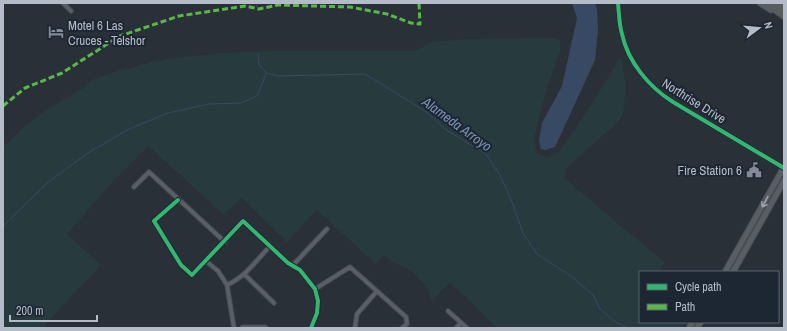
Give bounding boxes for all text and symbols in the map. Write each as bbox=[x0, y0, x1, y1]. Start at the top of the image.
north arrow bbox=[739, 8, 779, 48]
place label: Motel 6 Las Cruces - Telshor bbox=[68, 17, 146, 49]
text: N bbox=[761, 20, 776, 30]
hotel icon: Motel 6 Las Cruces - Telshor bbox=[47, 23, 65, 41]
street label: Northrise Drive bbox=[659, 75, 729, 127]
water label: Alameda Arroyo bbox=[418, 92, 495, 155]
public building icon: Fire Station 6 bbox=[745, 161, 763, 179]
place label: Fire Station 6 bbox=[677, 162, 742, 179]
one-way arrow bbox=[760, 195, 768, 207]
legend bbox=[639, 271, 779, 323]
text: Cycle path bbox=[675, 279, 722, 295]
scale bar bbox=[10, 297, 97, 323]
text: Path bbox=[675, 299, 695, 315]
text: 200 m bbox=[16, 303, 43, 319]

